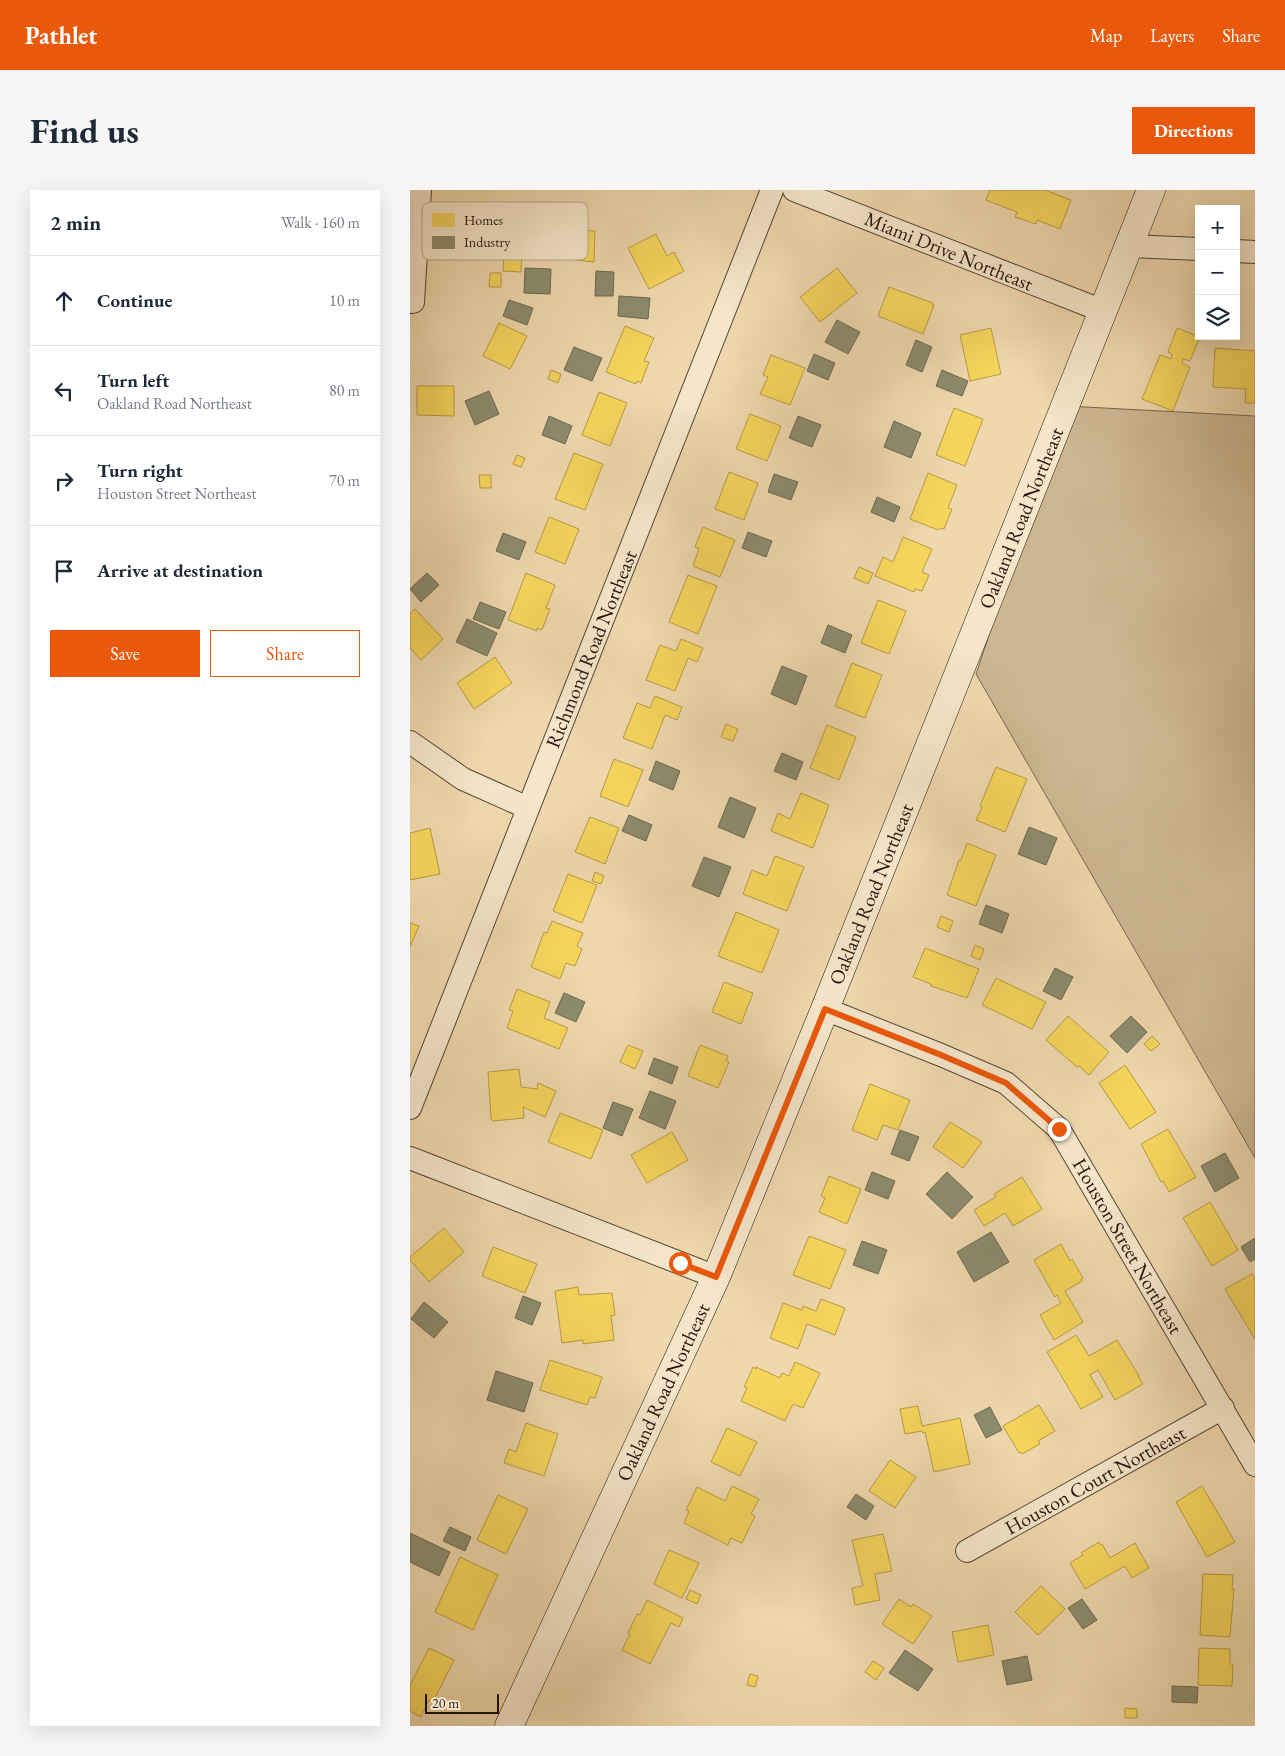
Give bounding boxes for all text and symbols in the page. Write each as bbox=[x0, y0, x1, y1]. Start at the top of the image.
text: Pathlet bbox=[25, 20, 97, 51]
text: Map bbox=[1090, 24, 1122, 47]
text: Layers bbox=[1150, 24, 1194, 47]
text: Share bbox=[1222, 24, 1260, 47]
button: Directions bbox=[1132, 107, 1255, 154]
text: Find us bbox=[30, 108, 139, 153]
legend bbox=[422, 202, 588, 260]
street label: Miami Drive Northeast bbox=[861, 205, 1038, 297]
map controls bbox=[1195, 205, 1240, 340]
button: + bbox=[1195, 205, 1240, 250]
text: 2 min bbox=[50, 209, 101, 236]
text: Homes bbox=[464, 211, 504, 229]
text: Walk · 160 m bbox=[281, 212, 360, 233]
text: Industry bbox=[464, 233, 511, 251]
button: − bbox=[1195, 250, 1240, 295]
icon: ahead bbox=[50, 287, 78, 315]
text: Continue bbox=[97, 288, 172, 313]
text: 10 m bbox=[329, 290, 360, 311]
button: layers bbox=[1195, 295, 1240, 340]
text: Turn left bbox=[97, 368, 169, 393]
icon: left bbox=[50, 377, 78, 405]
text: 80 m bbox=[329, 380, 360, 401]
text: Oakland Road Northeast bbox=[97, 393, 252, 414]
street label: Oakland Road Northeast bbox=[973, 423, 1070, 613]
text: Turn right bbox=[97, 458, 183, 483]
icon: right bbox=[50, 467, 78, 495]
text: 70 m bbox=[329, 470, 360, 491]
text: Houston Street Northeast bbox=[97, 483, 256, 504]
street label: Richmond Road Northeast bbox=[539, 546, 643, 752]
icon: arrive bbox=[50, 557, 78, 585]
text: Arrive at destination bbox=[97, 558, 263, 583]
button: Save bbox=[50, 630, 200, 677]
button: Share bbox=[210, 630, 360, 677]
street label: Oakland Road Northeast bbox=[823, 799, 920, 989]
route end bbox=[1048, 1118, 1071, 1141]
street label: Houston Street Northeast bbox=[1067, 1153, 1189, 1339]
route start bbox=[669, 1252, 692, 1275]
street label: Oakland Road Northeast bbox=[610, 1298, 716, 1485]
street label: Houston Court Northeast bbox=[1000, 1419, 1191, 1541]
scale bar bbox=[425, 1691, 499, 1714]
text: 20 m bbox=[432, 1694, 459, 1712]

